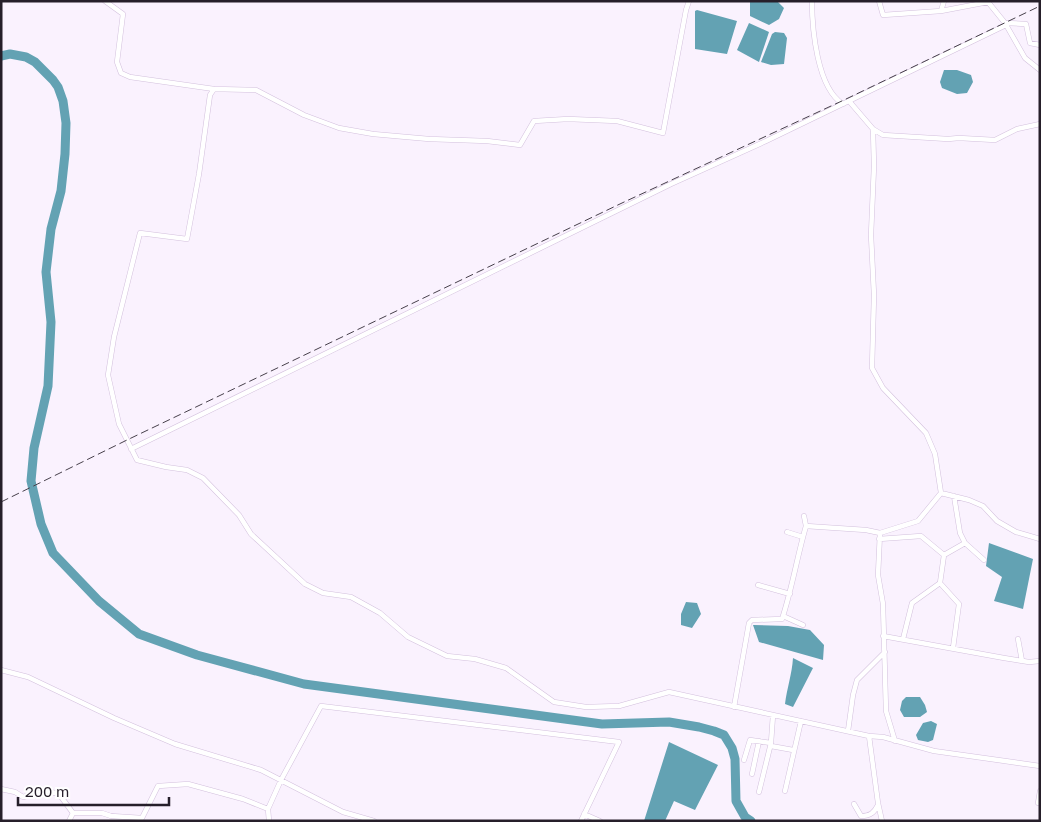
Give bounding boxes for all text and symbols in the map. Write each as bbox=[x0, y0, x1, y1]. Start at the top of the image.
scale bar bbox=[18, 774, 169, 806]
text: 200 m bbox=[25, 782, 69, 800]

